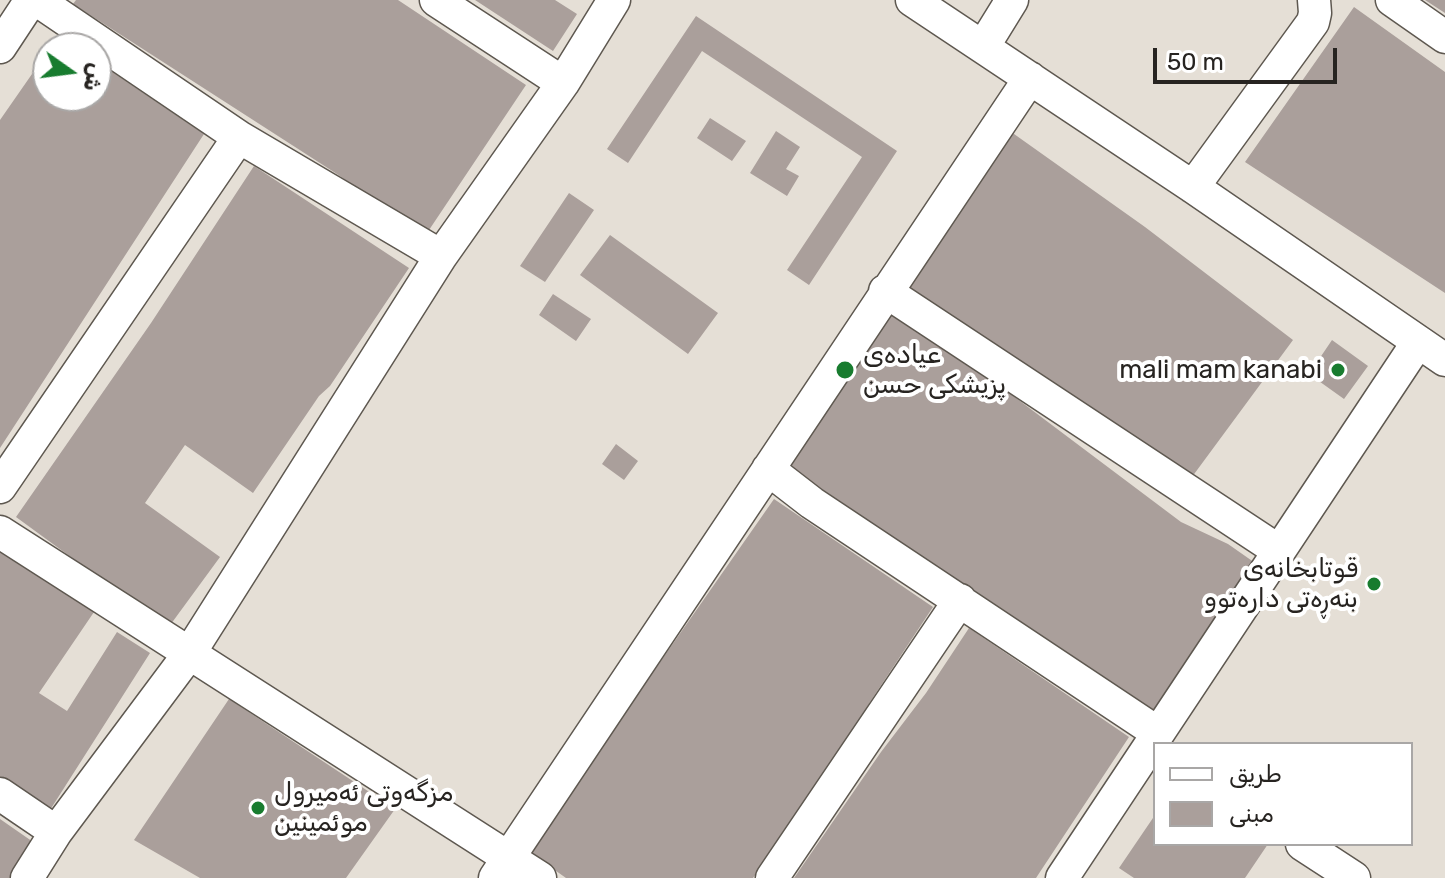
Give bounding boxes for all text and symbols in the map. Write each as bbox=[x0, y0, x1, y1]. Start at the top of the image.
north arrow bbox=[32, 32, 112, 112]
scale bar bbox=[1157, 32, 1341, 82]
text: 50 m bbox=[1167, 48, 1224, 76]
text: ش bbox=[77, 61, 110, 94]
place label: عیادەی پزیشکی حسن bbox=[863, 339, 1006, 400]
place label: mali mam kanabi bbox=[1119, 354, 1322, 386]
marker: عیادەی پزیشکی حسن bbox=[834, 359, 856, 381]
marker: mali mam kanabi bbox=[1329, 361, 1347, 379]
place label: قوتابخانەی بنەڕەتی دارەتوو bbox=[1204, 553, 1358, 614]
marker: قوتابخانەی بنەڕەتی دارەتوو bbox=[1365, 575, 1383, 593]
legend bbox=[1153, 742, 1413, 846]
text: طريق bbox=[1229, 760, 1282, 788]
place label: مزگەوتی ئەمیرول موئمینین bbox=[274, 777, 453, 838]
marker: مزگەوتی ئەمیرول موئمینین bbox=[249, 799, 267, 817]
text: مبنى bbox=[1229, 800, 1274, 828]

